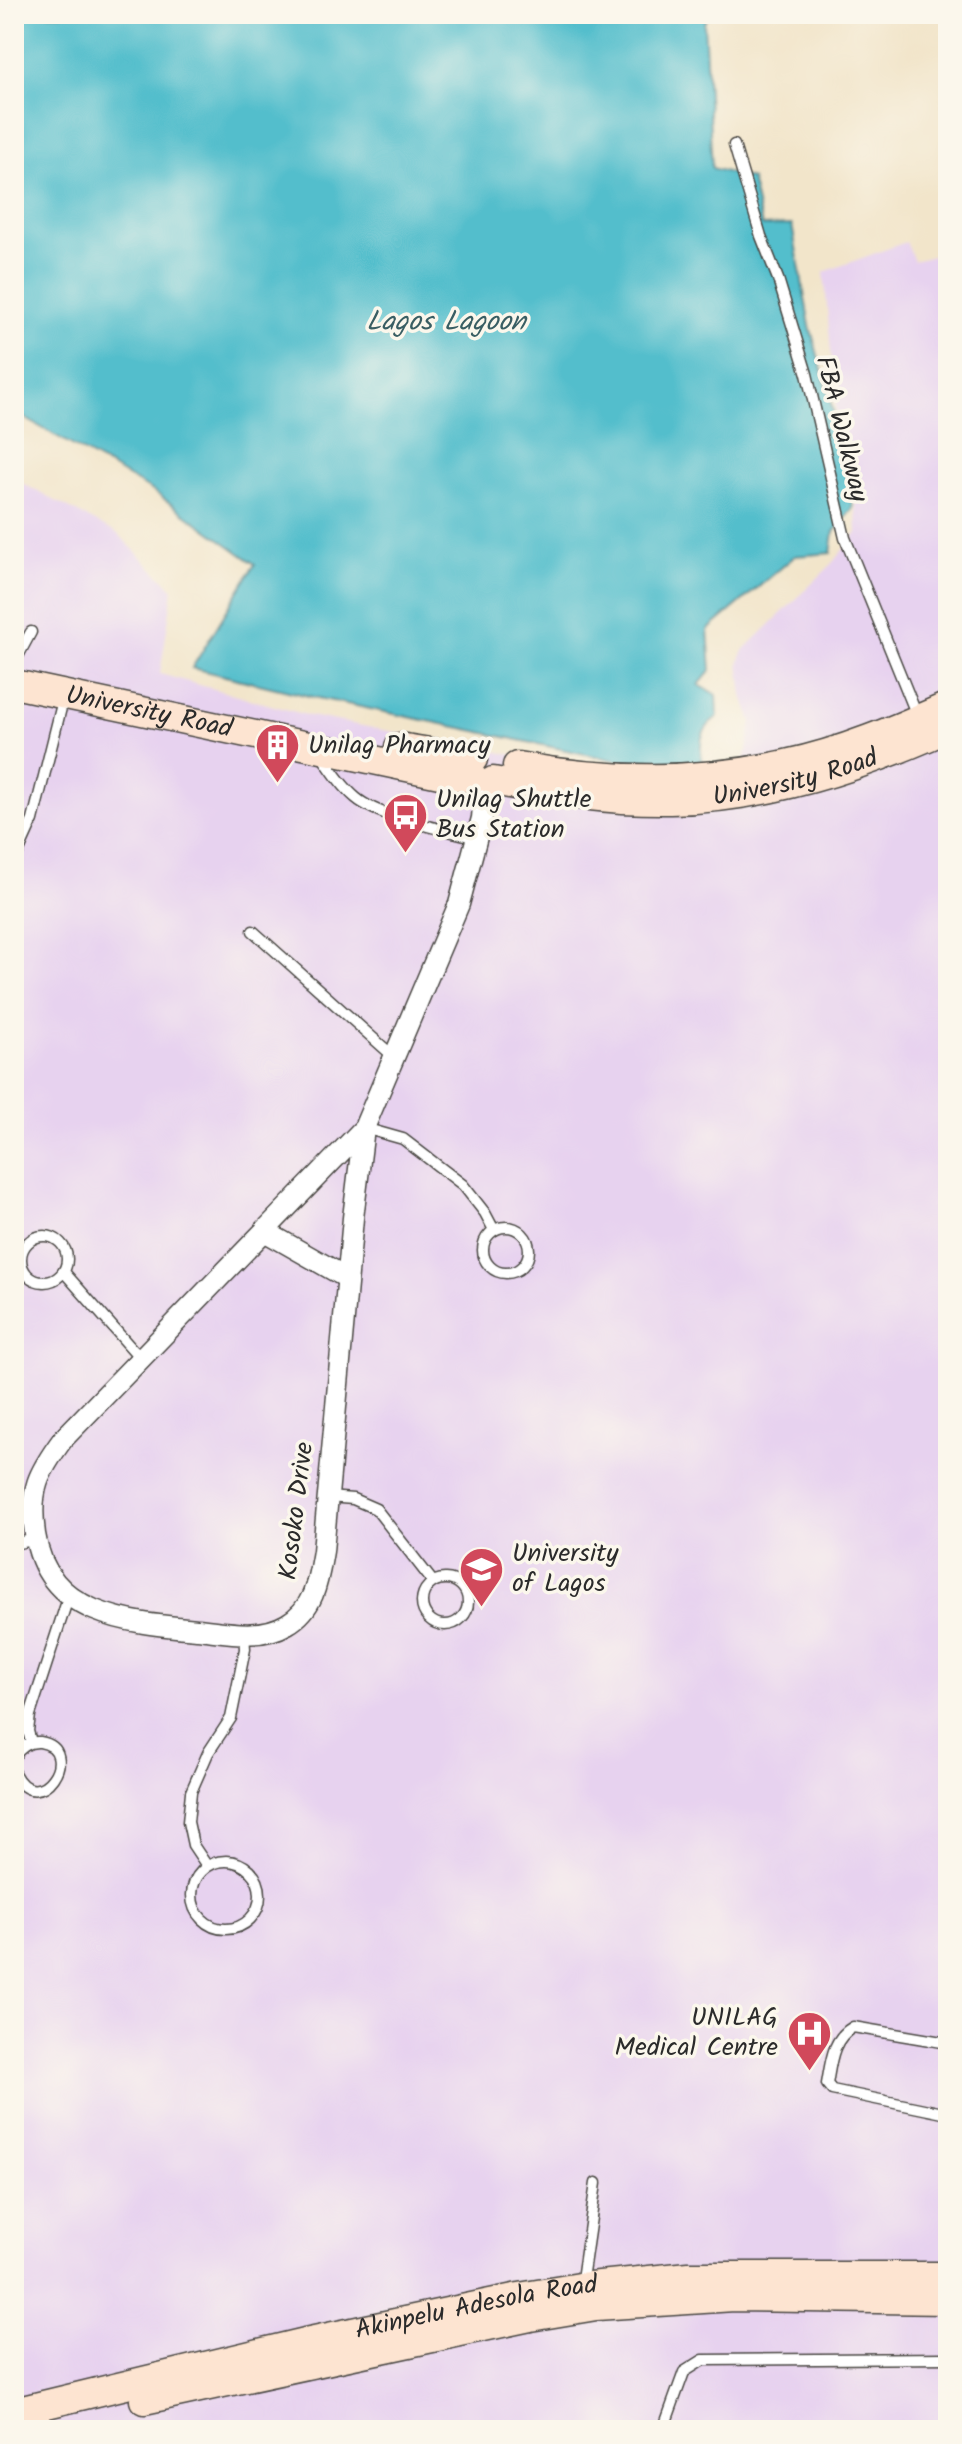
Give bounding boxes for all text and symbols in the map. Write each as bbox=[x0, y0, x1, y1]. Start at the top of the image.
water label: Lagos Lagoon bbox=[366, 300, 528, 345]
street label: FBA Walkway bbox=[803, 351, 880, 507]
street label: University Road bbox=[62, 675, 237, 751]
building icon: Unilag Pharmacy bbox=[253, 722, 301, 785]
place label: Unilag Pharmacy bbox=[308, 725, 491, 767]
street label: University Road bbox=[711, 737, 885, 818]
place label: Unilag Shuttle Bus Station bbox=[436, 779, 592, 851]
bus stop icon: Unilag Shuttle Bus Station bbox=[381, 791, 429, 854]
street label: Kosoko Drive bbox=[268, 1439, 326, 1582]
place label: University of Lagos bbox=[512, 1533, 619, 1605]
school or university icon: University of Lagos bbox=[457, 1545, 505, 1608]
place label: UNILAG Medical Centre bbox=[615, 1997, 778, 2069]
hospital icon: UNILAG Medical Centre bbox=[785, 2009, 833, 2072]
street label: Akinpelu Adesola Road bbox=[351, 2264, 600, 2352]

